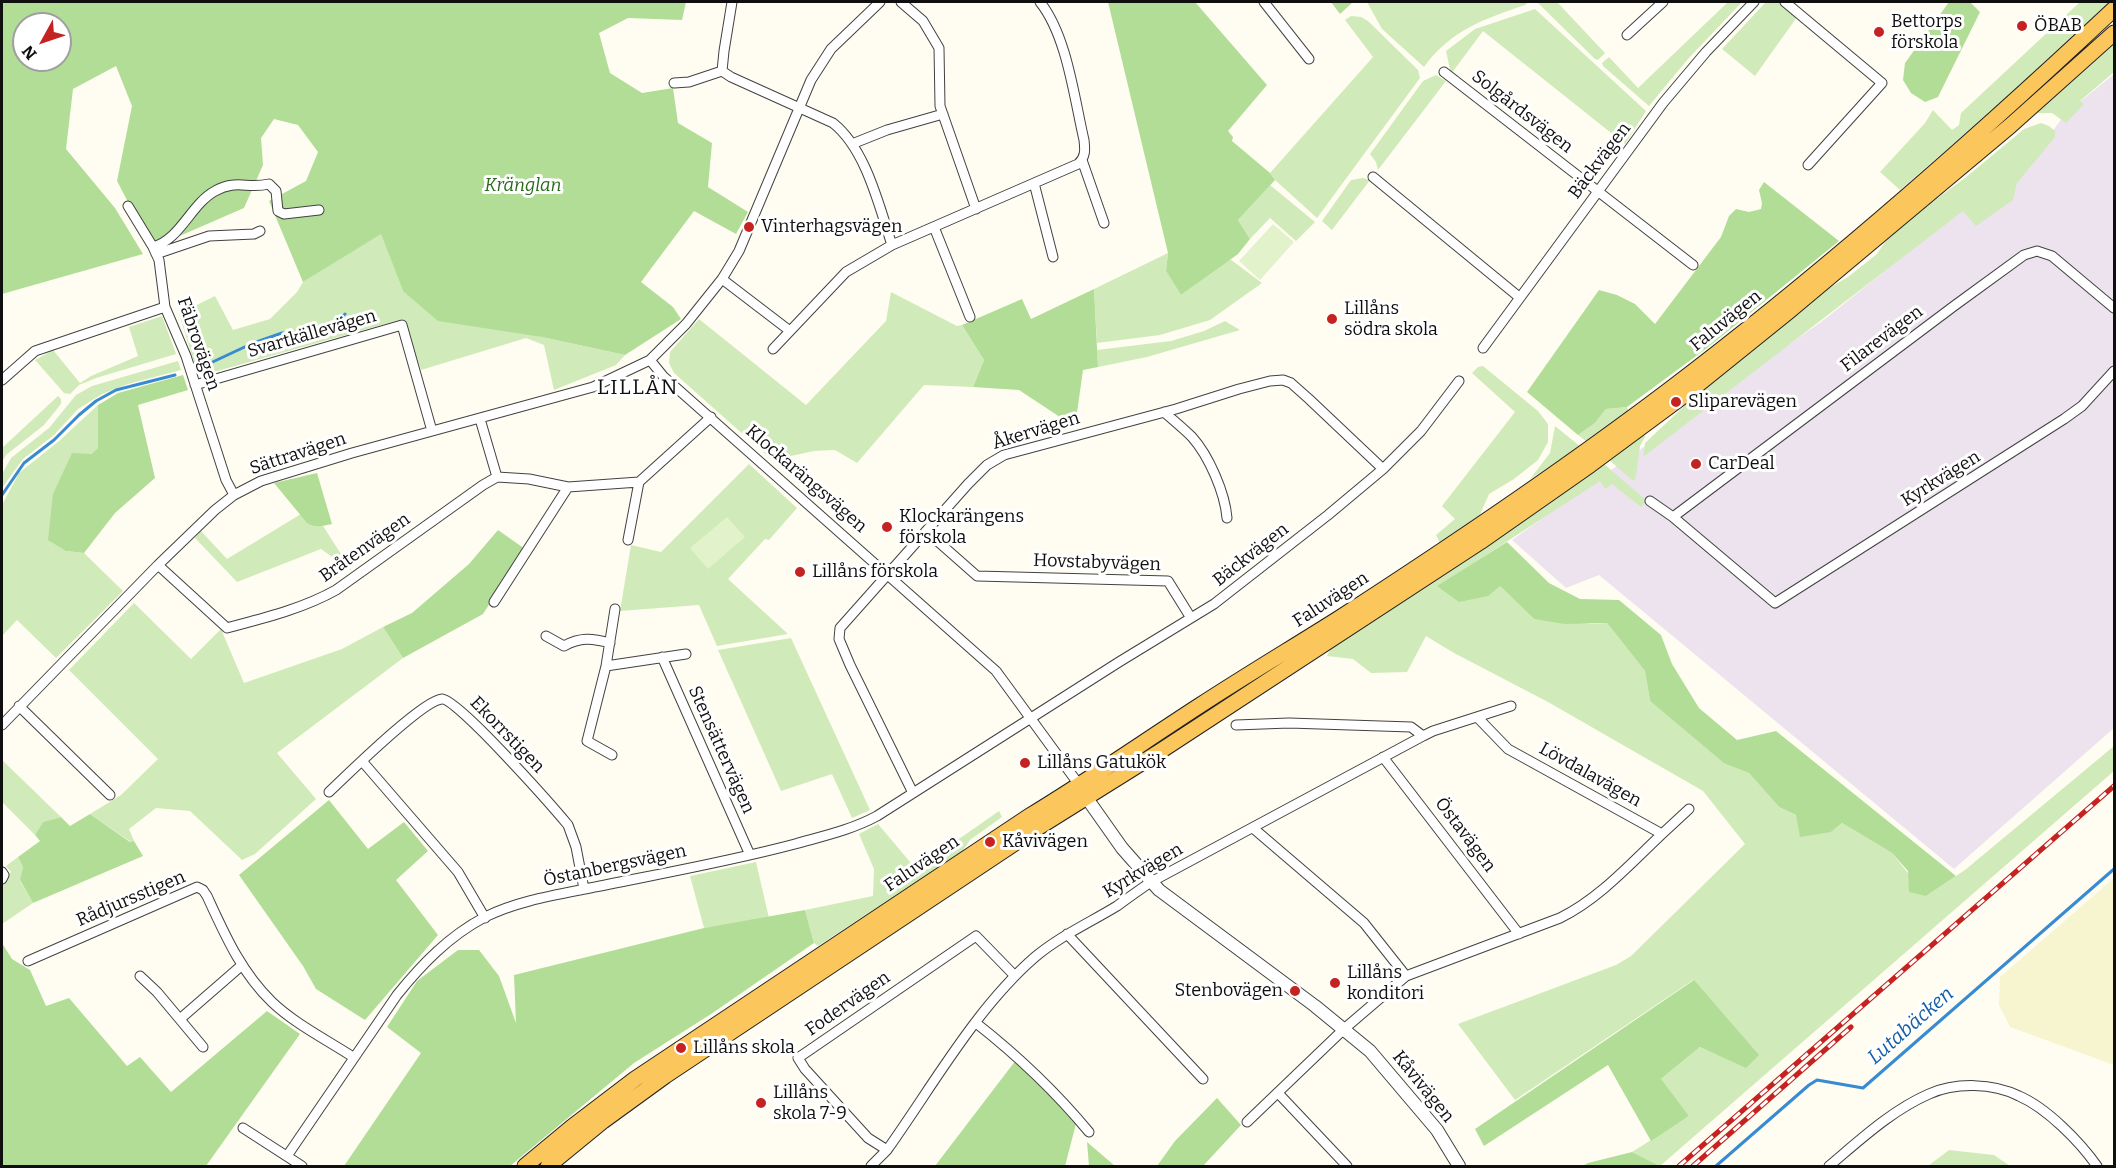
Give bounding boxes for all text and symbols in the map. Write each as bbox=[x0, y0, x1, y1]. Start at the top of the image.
place label: Bettorps förskola bbox=[1891, 11, 1962, 54]
north arrow bbox=[12, 12, 72, 72]
place label: ÖBAB bbox=[2034, 15, 2082, 37]
marker: ÖBAB bbox=[2015, 19, 2029, 33]
marker: Bettorps förskola bbox=[1872, 25, 1886, 39]
text: N bbox=[18, 42, 41, 63]
street label: Solgårdsvägen bbox=[1467, 66, 1577, 158]
street label: Bäckvägen bbox=[1564, 119, 1636, 203]
park label: Kränglan bbox=[485, 175, 561, 197]
place label: Vinterhagsvägen bbox=[761, 216, 902, 238]
marker: Vinterhagsvägen bbox=[742, 220, 756, 234]
street label: Faluvägen bbox=[1686, 286, 1766, 356]
street label: Fäbrovägen bbox=[172, 294, 224, 394]
place label: Lillåns södra skola bbox=[1344, 298, 1438, 340]
street label: Filarevägen bbox=[1837, 301, 1927, 377]
street label: Svartkällevägen bbox=[245, 305, 379, 363]
marker: Lillåns södra skola bbox=[1325, 312, 1339, 326]
district label: LILLÅN bbox=[597, 375, 679, 401]
place label: Sliparevägen bbox=[1688, 391, 1797, 413]
marker: Sliparevägen bbox=[1669, 395, 1683, 409]
street label: Åkervägen bbox=[990, 408, 1082, 454]
street label: Klockarängsvägen bbox=[741, 420, 871, 538]
street label: Sättravägen bbox=[247, 428, 349, 480]
street label: Kyrkvägen bbox=[1898, 446, 1984, 512]
place label: CarDeal bbox=[1708, 453, 1775, 475]
marker: CarDeal bbox=[1689, 457, 1703, 471]
place label: Klockarängens förskola bbox=[899, 506, 1024, 548]
street label: Bråtenvägen bbox=[316, 509, 414, 587]
street label: Bäckvägen bbox=[1209, 519, 1293, 591]
marker: Klockarängens förskola bbox=[880, 520, 894, 534]
street label: Hovstabyvägen bbox=[1033, 550, 1161, 576]
place label: Lillåns förskola bbox=[812, 561, 938, 583]
marker: Lillåns förskola bbox=[793, 565, 807, 579]
street label: Faluvägen bbox=[1289, 568, 1373, 632]
street label: Stensättervägen bbox=[683, 683, 759, 817]
street label: Ekorrstigen bbox=[465, 692, 549, 778]
street label: Lövdalavägen bbox=[1535, 738, 1645, 812]
place label: Lillåns Gatukök bbox=[1037, 752, 1166, 774]
marker: Lillåns Gatukök bbox=[1018, 756, 1032, 770]
street label: Östavägen bbox=[1430, 793, 1500, 877]
street label: Faluvägen bbox=[880, 831, 964, 897]
place label: Kåvivägen bbox=[1002, 831, 1088, 853]
marker: Kåvivägen bbox=[983, 835, 997, 849]
street label: Kyrkvägen bbox=[1099, 839, 1187, 903]
street label: Östanbergsvägen bbox=[542, 840, 688, 892]
street label: Rådjursstigen bbox=[73, 866, 189, 932]
place label: Lillåns konditori bbox=[1347, 962, 1424, 1004]
street label: Fodervägen bbox=[802, 967, 894, 1041]
marker: Lillåns konditori bbox=[1328, 976, 1342, 990]
place label: Stenbovägen bbox=[1174, 980, 1283, 1002]
water label: Lutabäcken bbox=[1863, 982, 1959, 1070]
marker: Stenbovägen bbox=[1288, 984, 1302, 998]
place label: Lillåns skola bbox=[693, 1037, 795, 1059]
marker: Lillåns skola bbox=[674, 1041, 688, 1055]
street label: Kåvivägen bbox=[1388, 1047, 1458, 1127]
place label: Lillåns skola 7-9 bbox=[773, 1082, 847, 1124]
marker: Lillåns skola 7-9 bbox=[754, 1096, 768, 1110]

